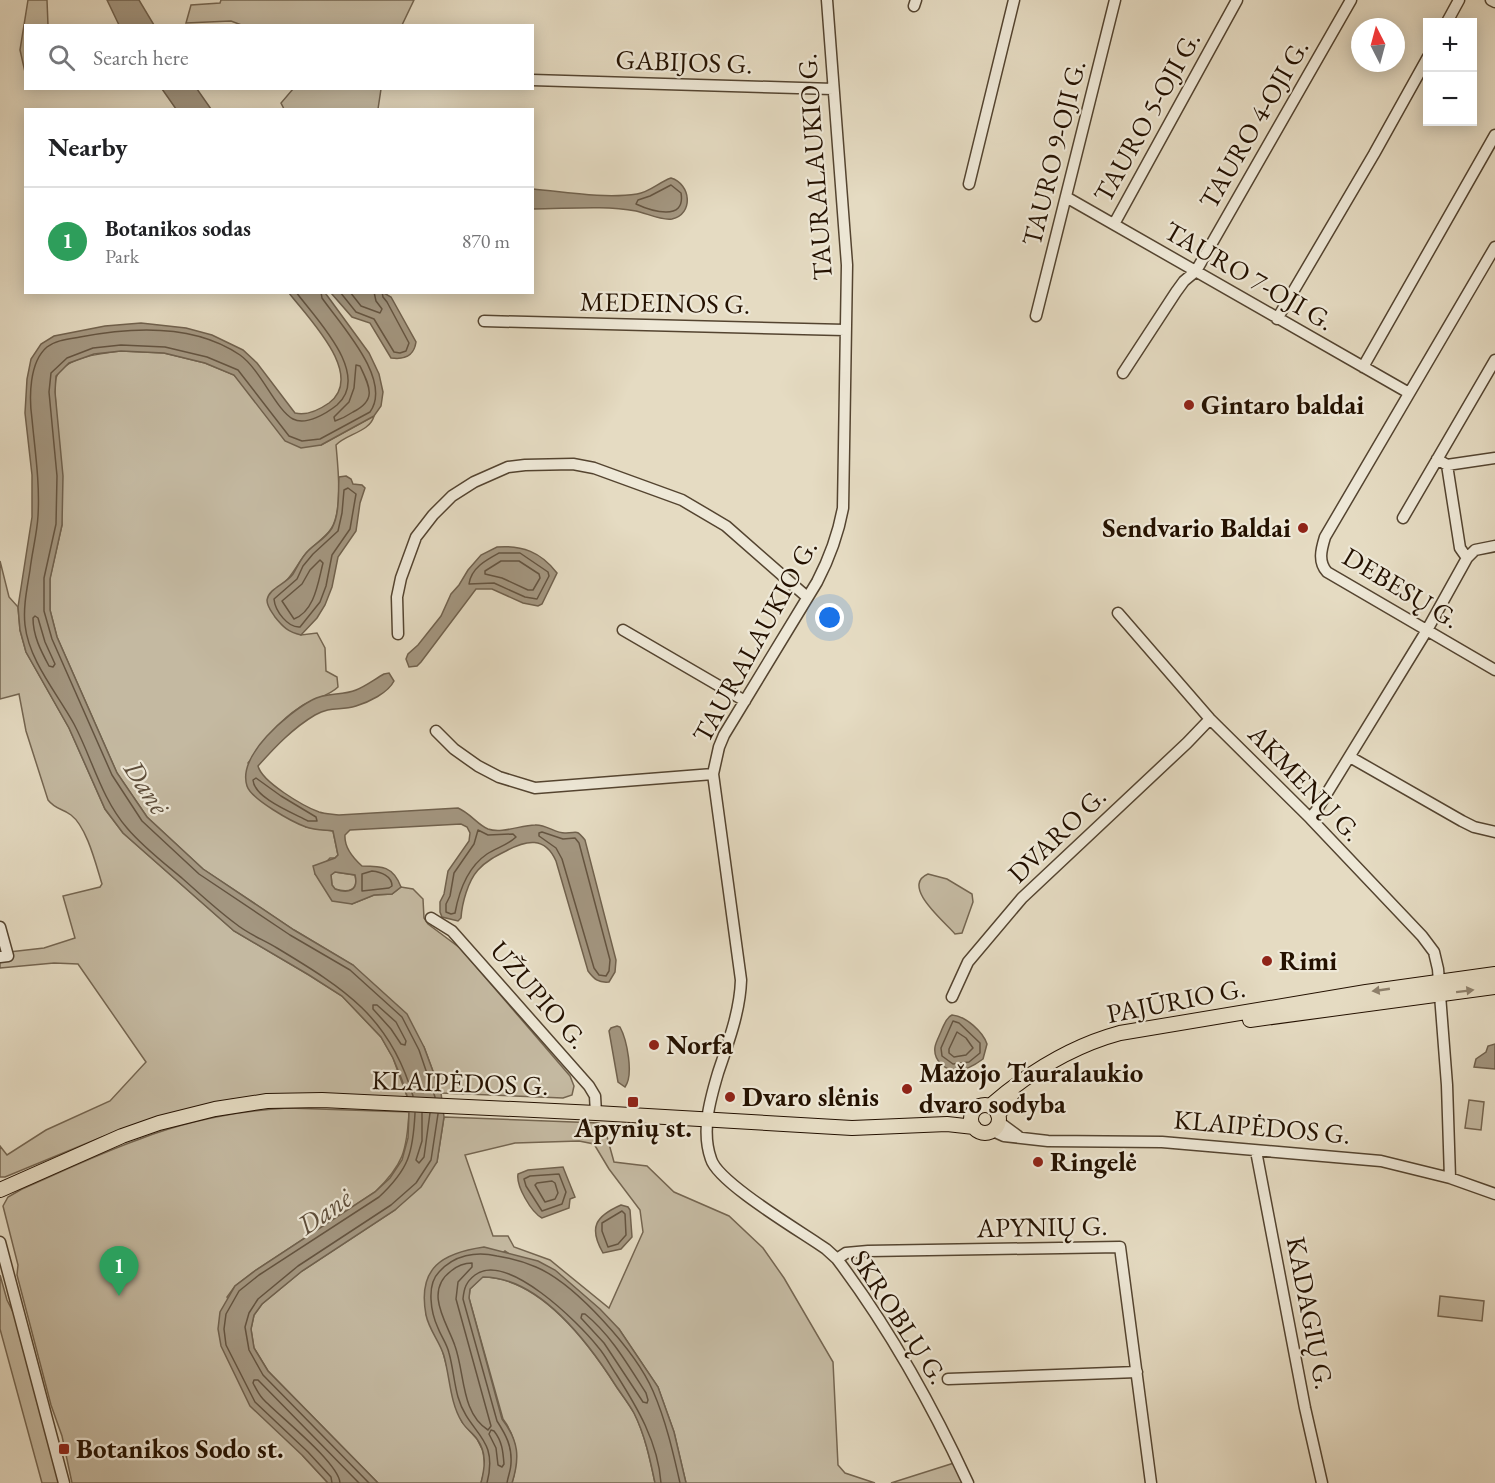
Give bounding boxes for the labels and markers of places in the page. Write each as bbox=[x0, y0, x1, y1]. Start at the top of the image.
place label: Gintaro baldai bbox=[1201, 387, 1364, 422]
marker: Gintaro baldai bbox=[1182, 398, 1196, 412]
place label: Sendvario Baldai bbox=[1102, 510, 1291, 545]
marker: Sendvario Baldai bbox=[1296, 521, 1310, 535]
place label: Rimi bbox=[1279, 943, 1337, 978]
marker: Rimi bbox=[1260, 954, 1274, 968]
place label: Norfa bbox=[666, 1027, 733, 1062]
marker: Norfa bbox=[647, 1038, 661, 1052]
place label: Mažojo Tauralaukio dvaro sodyba bbox=[919, 1055, 1143, 1121]
place label: Dvaro slėnis bbox=[742, 1079, 879, 1114]
marker: Mažojo Tauralaukio dvaro sodyba bbox=[900, 1082, 914, 1096]
marker: Dvaro slėnis bbox=[723, 1090, 737, 1104]
marker: Apynių st. bbox=[626, 1095, 640, 1109]
place label: Apynių st. bbox=[573, 1110, 692, 1145]
place label: Ringelė bbox=[1050, 1144, 1137, 1179]
marker: Ringelė bbox=[1031, 1155, 1045, 1169]
pin: 1 bbox=[100, 1246, 138, 1296]
place label: Botanikos Sodo st. bbox=[76, 1431, 284, 1466]
marker: Botanikos Sodo st. bbox=[57, 1442, 71, 1456]

